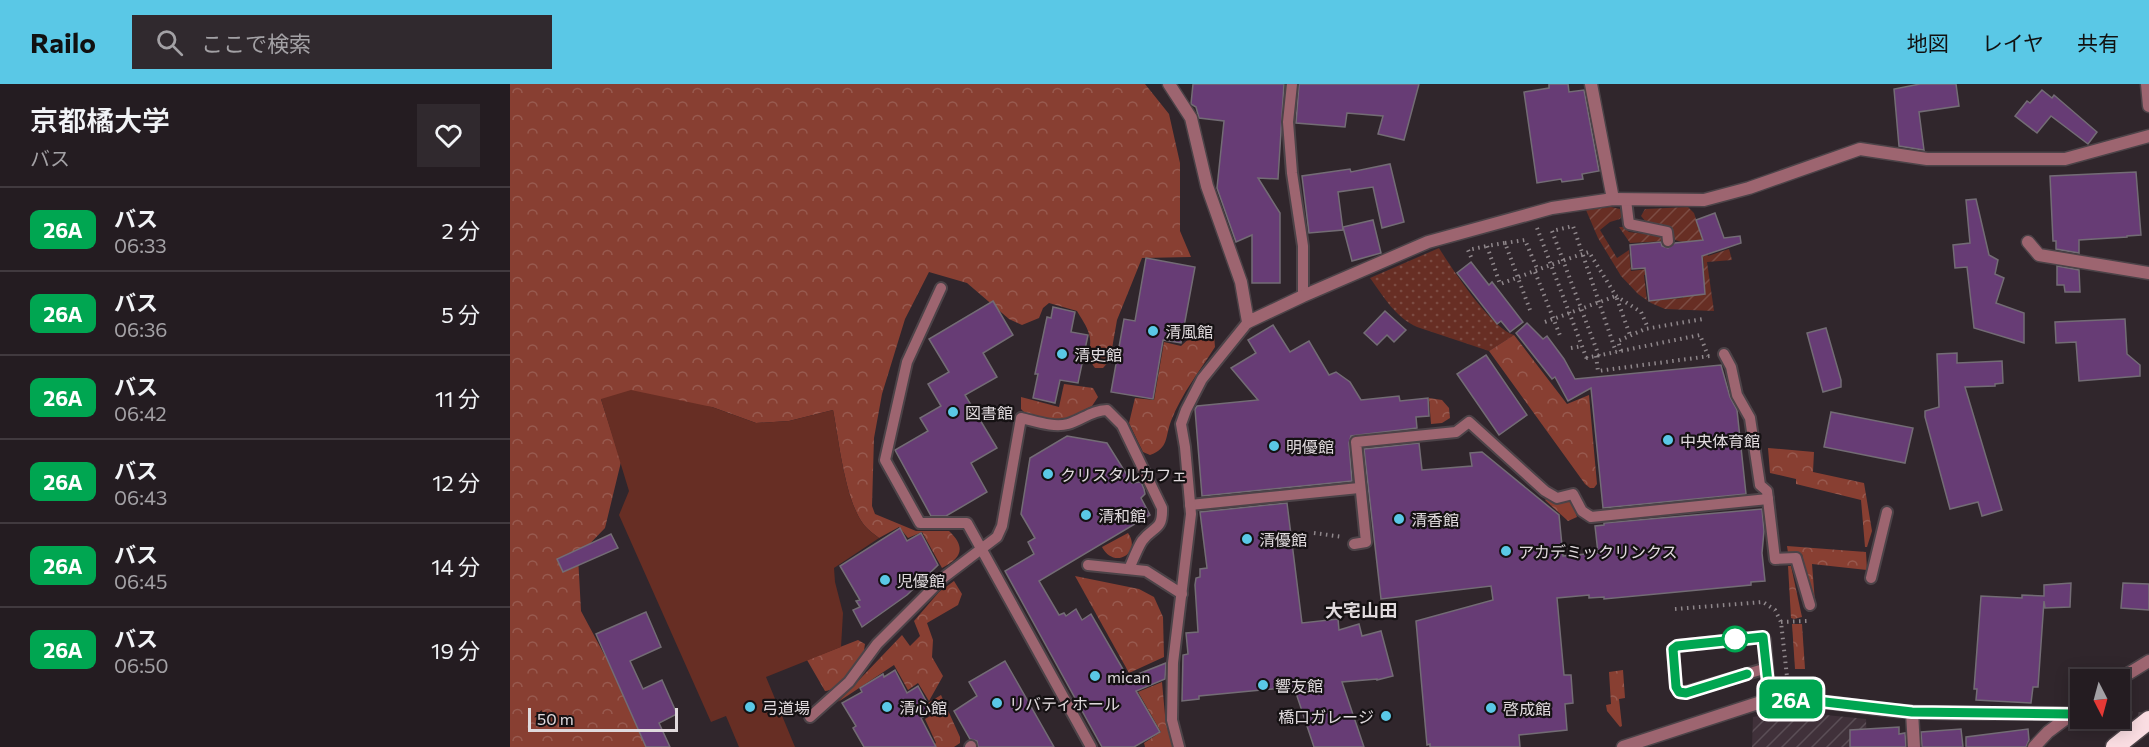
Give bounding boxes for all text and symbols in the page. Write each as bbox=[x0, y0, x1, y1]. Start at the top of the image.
search box bbox=[132, 15, 552, 69]
text: Railo bbox=[30, 25, 96, 59]
icon: search bbox=[153, 26, 186, 59]
text: ここで検索 bbox=[201, 30, 311, 57]
text: 地図 bbox=[1907, 30, 1949, 55]
text: レイヤ bbox=[1982, 30, 2044, 55]
text: 共有 bbox=[2077, 30, 2119, 55]
text: 京都橘大学 bbox=[30, 103, 170, 137]
button: heart bbox=[417, 104, 480, 167]
text: バス bbox=[30, 146, 70, 170]
text: バス bbox=[114, 205, 158, 232]
text: 26A bbox=[43, 217, 83, 242]
text: 2 分 bbox=[442, 217, 480, 244]
text: 06:33 bbox=[114, 233, 167, 257]
text: バス bbox=[114, 289, 158, 316]
text: 26A bbox=[43, 301, 83, 326]
text: 5 分 bbox=[441, 301, 480, 328]
text: 06:36 bbox=[114, 317, 167, 341]
place label: 清風館 bbox=[1165, 322, 1213, 341]
marker: 清風館 bbox=[1146, 324, 1160, 338]
place label: 清史館 bbox=[1074, 345, 1122, 364]
marker: 清史館 bbox=[1055, 347, 1069, 361]
text: バス bbox=[114, 373, 158, 400]
text: 26A bbox=[43, 385, 83, 410]
text: 11 分 bbox=[435, 385, 480, 412]
text: 06:42 bbox=[114, 401, 167, 425]
place label: 図書館 bbox=[965, 403, 1013, 422]
marker: 図書館 bbox=[946, 405, 960, 419]
place label: 中央体育館 bbox=[1680, 431, 1760, 450]
marker: 中央体育館 bbox=[1661, 433, 1675, 447]
place label: 明優館 bbox=[1286, 437, 1334, 456]
marker: 明優館 bbox=[1267, 439, 1281, 453]
text: バス bbox=[114, 457, 158, 484]
place label: クリスタルカフェ bbox=[1060, 465, 1188, 484]
marker: クリスタルカフェ bbox=[1041, 467, 1055, 481]
text: 26A bbox=[43, 469, 83, 494]
text: 12 分 bbox=[432, 469, 480, 496]
text: 06:43 bbox=[114, 485, 167, 509]
place label: 清和館 bbox=[1098, 506, 1146, 525]
marker: 清和館 bbox=[1079, 508, 1093, 522]
place label: 清香館 bbox=[1411, 510, 1459, 529]
marker: 清香館 bbox=[1392, 512, 1406, 526]
place label: 清優館 bbox=[1259, 530, 1307, 549]
marker: 清優館 bbox=[1240, 532, 1254, 546]
text: バス bbox=[114, 541, 158, 568]
place label: アカデミックリンクス bbox=[1518, 542, 1678, 561]
marker: アカデミックリンクス bbox=[1499, 544, 1513, 558]
text: 26A bbox=[43, 553, 83, 578]
text: 14 分 bbox=[431, 553, 480, 580]
text: 06:45 bbox=[114, 569, 167, 593]
place label: 児優館 bbox=[897, 571, 945, 590]
marker: 児優館 bbox=[878, 573, 892, 587]
district label: 大宅山田 bbox=[1325, 599, 1397, 621]
text: バス bbox=[114, 625, 158, 652]
unlabelled marker bbox=[1722, 626, 1748, 652]
text: 26A bbox=[43, 637, 83, 662]
text: 19 分 bbox=[431, 637, 480, 664]
text: 06:50 bbox=[114, 653, 168, 677]
place label: mican bbox=[1107, 667, 1151, 686]
marker: mican bbox=[1088, 669, 1102, 683]
north arrow bbox=[2070, 669, 2130, 729]
map controls bbox=[2070, 669, 2130, 729]
place label: 響友館 bbox=[1275, 676, 1323, 695]
marker: 響友館 bbox=[1256, 678, 1270, 692]
line badge: 26A bbox=[1756, 680, 1826, 718]
text: 26A bbox=[1771, 687, 1811, 712]
place label: リバティホール bbox=[1009, 694, 1120, 713]
marker: リバティホール bbox=[990, 696, 1004, 710]
place label: 弓道場 bbox=[762, 698, 810, 717]
place label: 清心館 bbox=[899, 698, 947, 717]
place label: 啓成館 bbox=[1503, 699, 1551, 718]
marker: 弓道場 bbox=[743, 700, 757, 714]
marker: 清心館 bbox=[880, 700, 894, 714]
marker: 啓成館 bbox=[1484, 701, 1498, 715]
scale bar bbox=[528, 705, 678, 732]
place label: 橋口ガレージ bbox=[1278, 707, 1374, 726]
text: 50 m bbox=[537, 709, 574, 728]
marker: 橋口ガレージ bbox=[1379, 709, 1393, 723]

